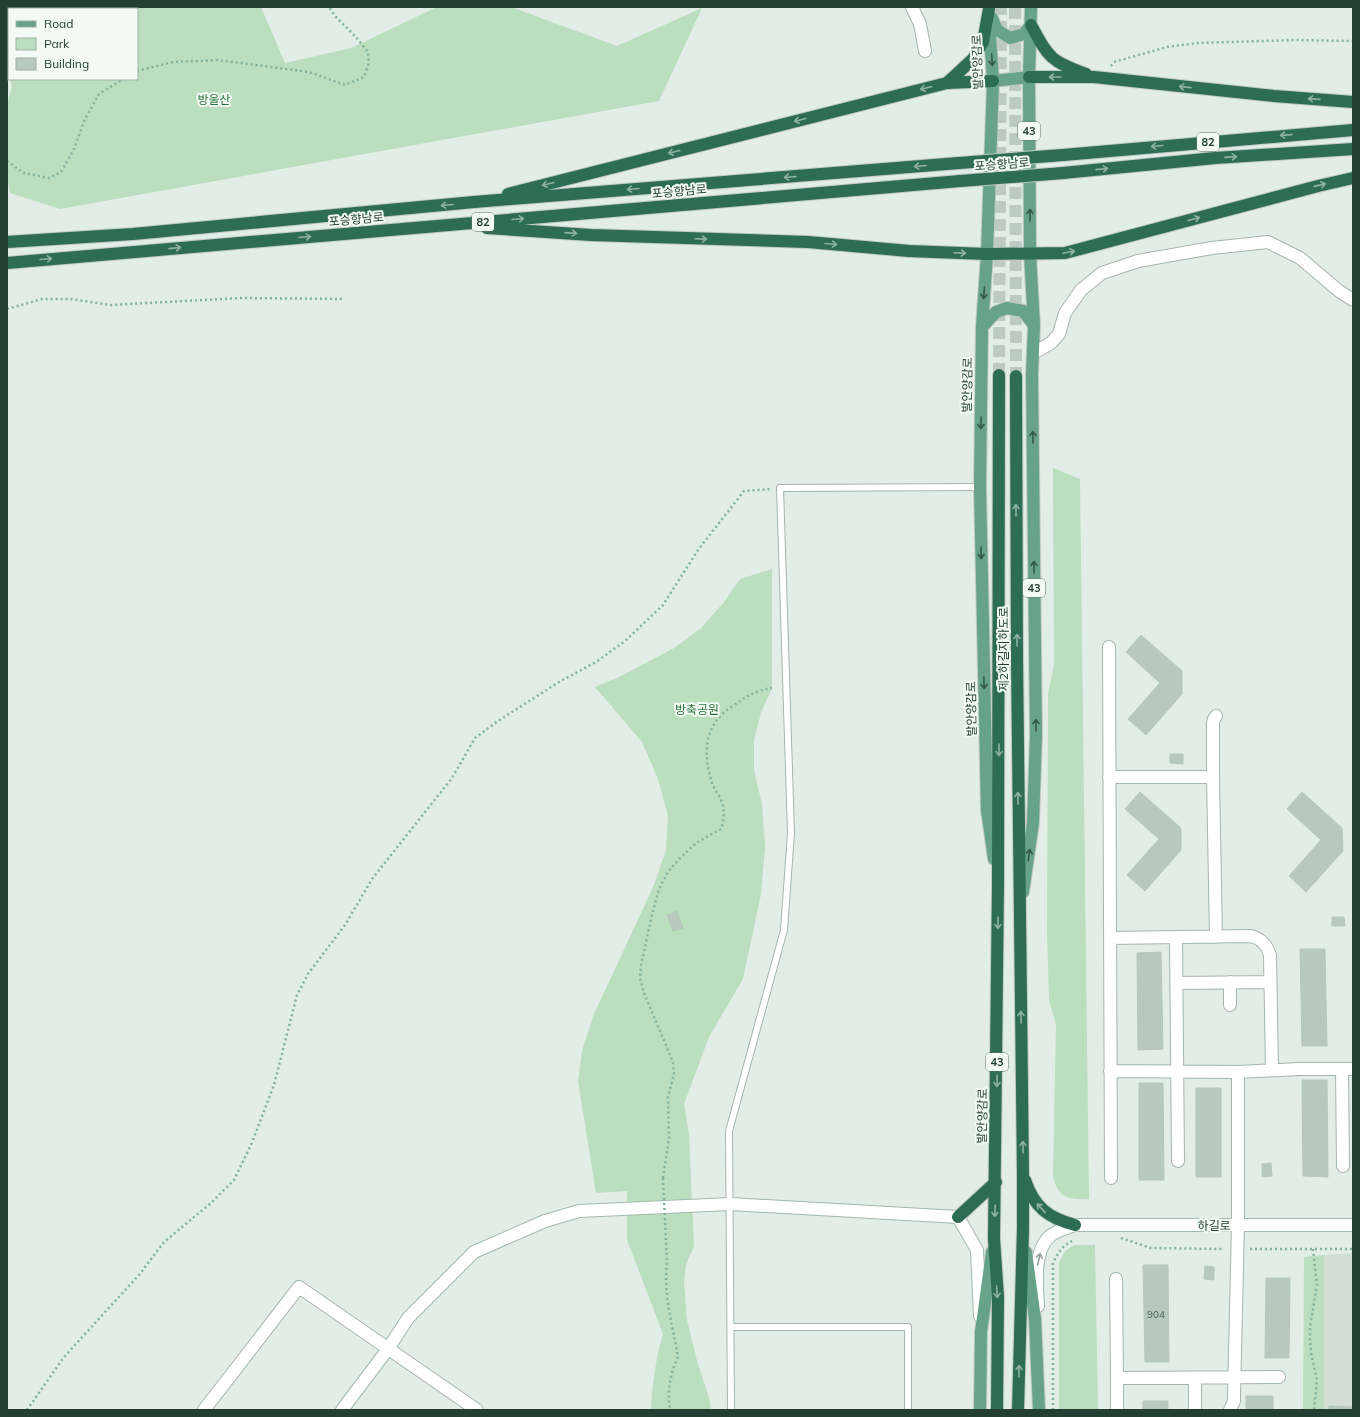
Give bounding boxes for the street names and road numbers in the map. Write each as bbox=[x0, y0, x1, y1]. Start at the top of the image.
street label: 발안양감로 bbox=[969, 34, 985, 90]
road number: 43 bbox=[1018, 122, 1040, 140]
road number: 82 bbox=[1197, 133, 1219, 151]
street label: 포승향남로 bbox=[974, 155, 1030, 173]
street label: 포승향남로 bbox=[651, 181, 707, 201]
street label: 포승향남로 bbox=[328, 209, 384, 229]
road number: 82 bbox=[472, 213, 494, 231]
street label: 발안양감로 bbox=[959, 357, 975, 413]
road number: 43 bbox=[1023, 579, 1045, 597]
street label: 제2하길지하도로 bbox=[996, 607, 1011, 691]
street label: 발안양감로 bbox=[963, 681, 979, 737]
road number: 43 bbox=[986, 1053, 1008, 1071]
street label: 발안양감로 bbox=[974, 1088, 990, 1144]
street label: 하길로 bbox=[1197, 1218, 1231, 1233]

